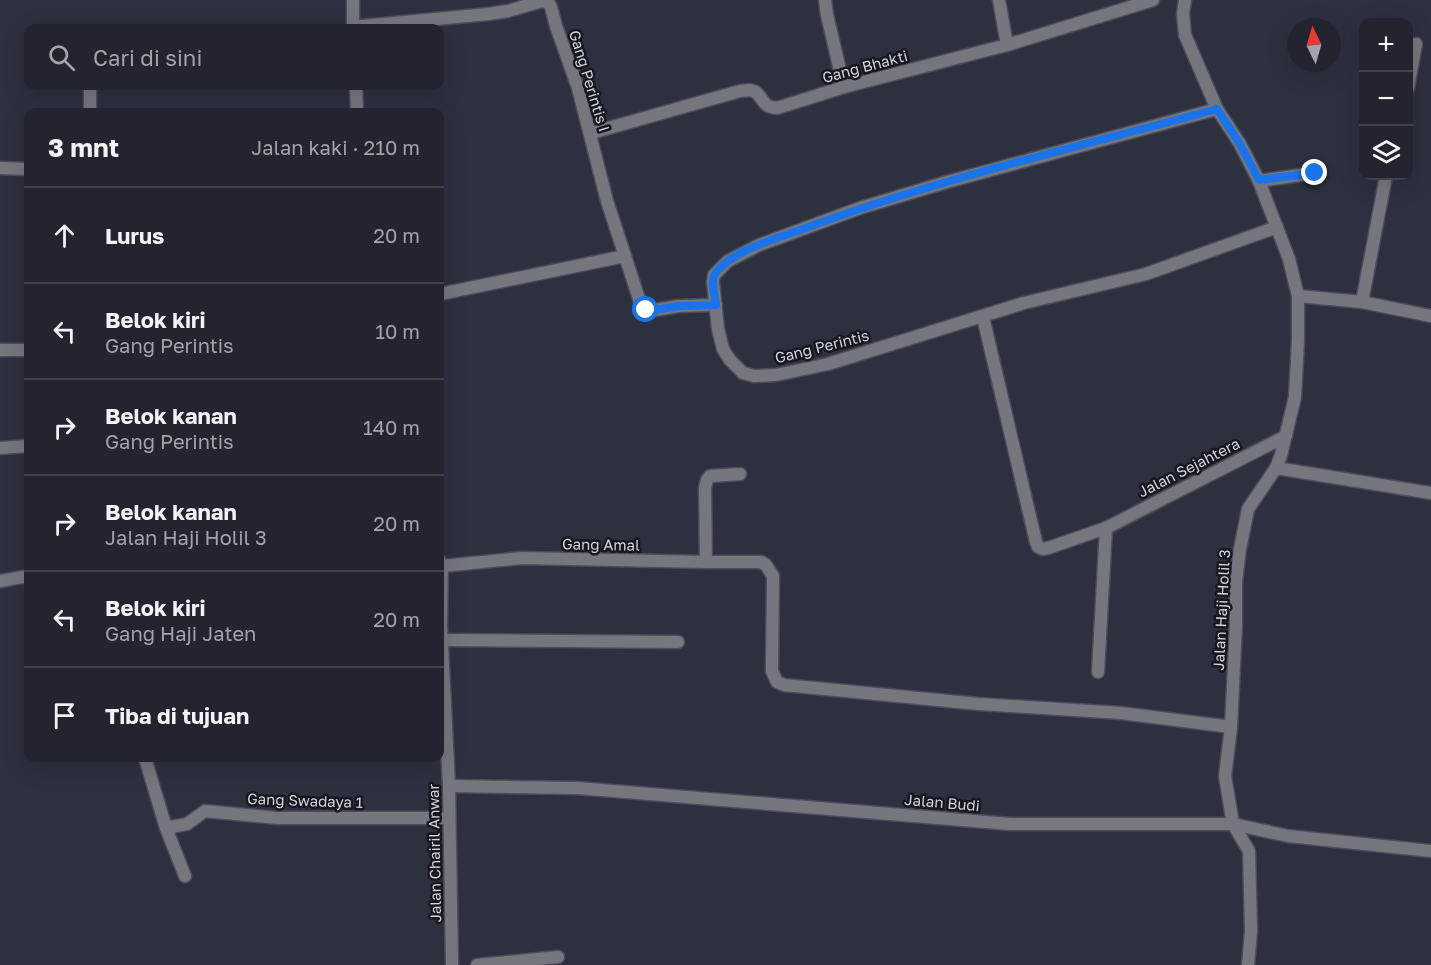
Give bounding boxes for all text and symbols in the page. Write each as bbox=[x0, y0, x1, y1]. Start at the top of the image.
north arrow bbox=[1287, 18, 1341, 72]
map controls bbox=[1359, 18, 1413, 180]
button: + bbox=[1359, 18, 1413, 72]
search box bbox=[24, 24, 444, 90]
street label: Gang Perintis I bbox=[566, 28, 614, 134]
icon: search bbox=[45, 41, 78, 74]
text: Cari di sini bbox=[93, 44, 202, 71]
street label: Gang Bhakti bbox=[820, 46, 909, 86]
button: − bbox=[1359, 72, 1413, 126]
button: layers bbox=[1359, 126, 1413, 180]
text: 3 mnt bbox=[48, 132, 119, 163]
text: Jalan kaki · 210 m bbox=[251, 135, 420, 159]
route end bbox=[1301, 159, 1327, 185]
icon: ahead bbox=[48, 219, 81, 252]
text: Lurus bbox=[105, 222, 164, 249]
text: 20 m bbox=[373, 223, 420, 247]
route start bbox=[632, 296, 658, 322]
text: Belok kiri bbox=[105, 306, 206, 333]
icon: left bbox=[48, 315, 81, 348]
text: 10 m bbox=[375, 319, 420, 343]
street label: Gang Perintis bbox=[773, 326, 871, 366]
text: Gang Perintis bbox=[105, 333, 234, 357]
text: Belok kanan bbox=[105, 402, 237, 429]
icon: right bbox=[48, 411, 81, 444]
text: 140 m bbox=[363, 415, 420, 439]
text: Gang Perintis bbox=[105, 429, 234, 453]
street label: Jalan Sejahtera bbox=[1135, 434, 1242, 501]
text: Belok kanan bbox=[105, 498, 237, 525]
icon: right bbox=[48, 507, 81, 540]
text: 20 m bbox=[373, 511, 420, 535]
text: Jalan Haji Holil 3 bbox=[105, 525, 267, 549]
street label: Gang Amal bbox=[562, 534, 640, 554]
street label: Jalan Haji Holil 3 bbox=[1209, 549, 1233, 671]
text: Belok kiri bbox=[105, 594, 206, 621]
icon: left bbox=[48, 603, 81, 636]
text: 20 m bbox=[373, 607, 420, 631]
text: Gang Haji Jaten bbox=[105, 621, 256, 645]
icon: arrive bbox=[48, 699, 81, 732]
text: Tiba di tujuan bbox=[105, 702, 249, 729]
street label: Jalan Chairil Anwar bbox=[424, 783, 444, 923]
street label: Gang Swadaya 1 bbox=[247, 789, 363, 811]
street label: Jalan Budi bbox=[904, 790, 980, 814]

